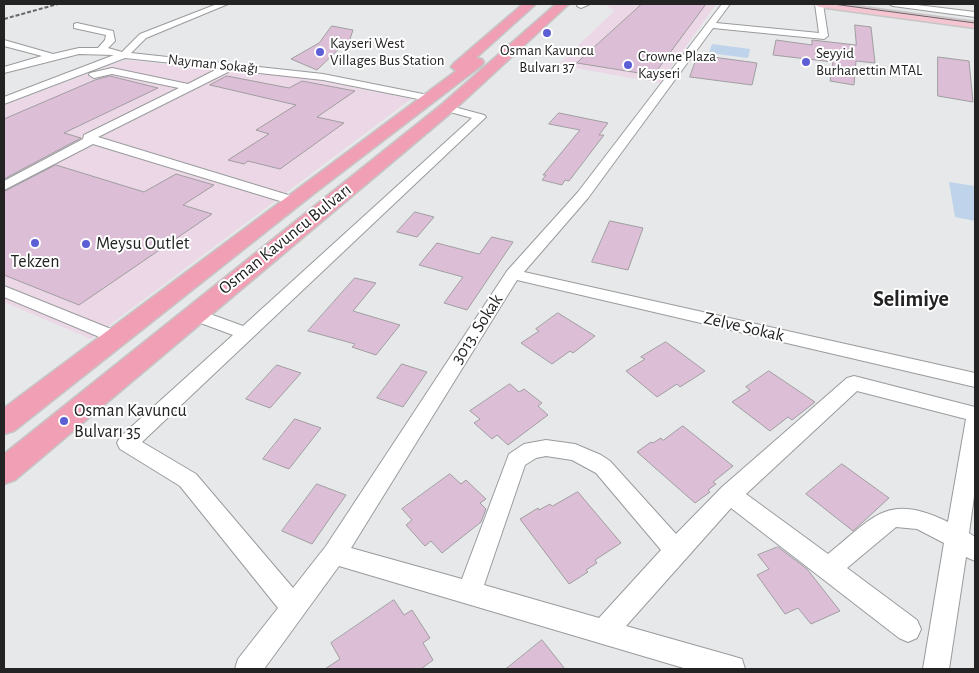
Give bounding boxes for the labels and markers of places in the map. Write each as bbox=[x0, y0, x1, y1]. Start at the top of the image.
marker: Osman Kavuncu Bulvarı 37 bbox=[541, 27, 553, 39]
place label: Kayseri West Villages Bus Station bbox=[330, 34, 445, 69]
place label: Osman Kavuncu Bulvarı 37 bbox=[500, 41, 594, 76]
place label: Seyyid Burhanettin MTAL bbox=[816, 44, 922, 79]
marker: Kayseri West Villages Bus Station bbox=[314, 46, 326, 58]
place label: Crowne Plaza Kayseri bbox=[638, 47, 716, 82]
marker: Seyyid Burhanettin MTAL bbox=[800, 56, 812, 68]
marker: Crowne Plaza Kayseri bbox=[622, 59, 634, 71]
place label: Meysu Outlet bbox=[96, 233, 189, 255]
marker: Tekzen bbox=[29, 237, 41, 249]
marker: Meysu Outlet bbox=[80, 238, 92, 250]
place label: Tekzen bbox=[11, 251, 59, 273]
place label: Osman Kavuncu Bulvarı 35 bbox=[74, 400, 187, 442]
marker: Osman Kavuncu Bulvarı 35 bbox=[58, 415, 70, 427]

